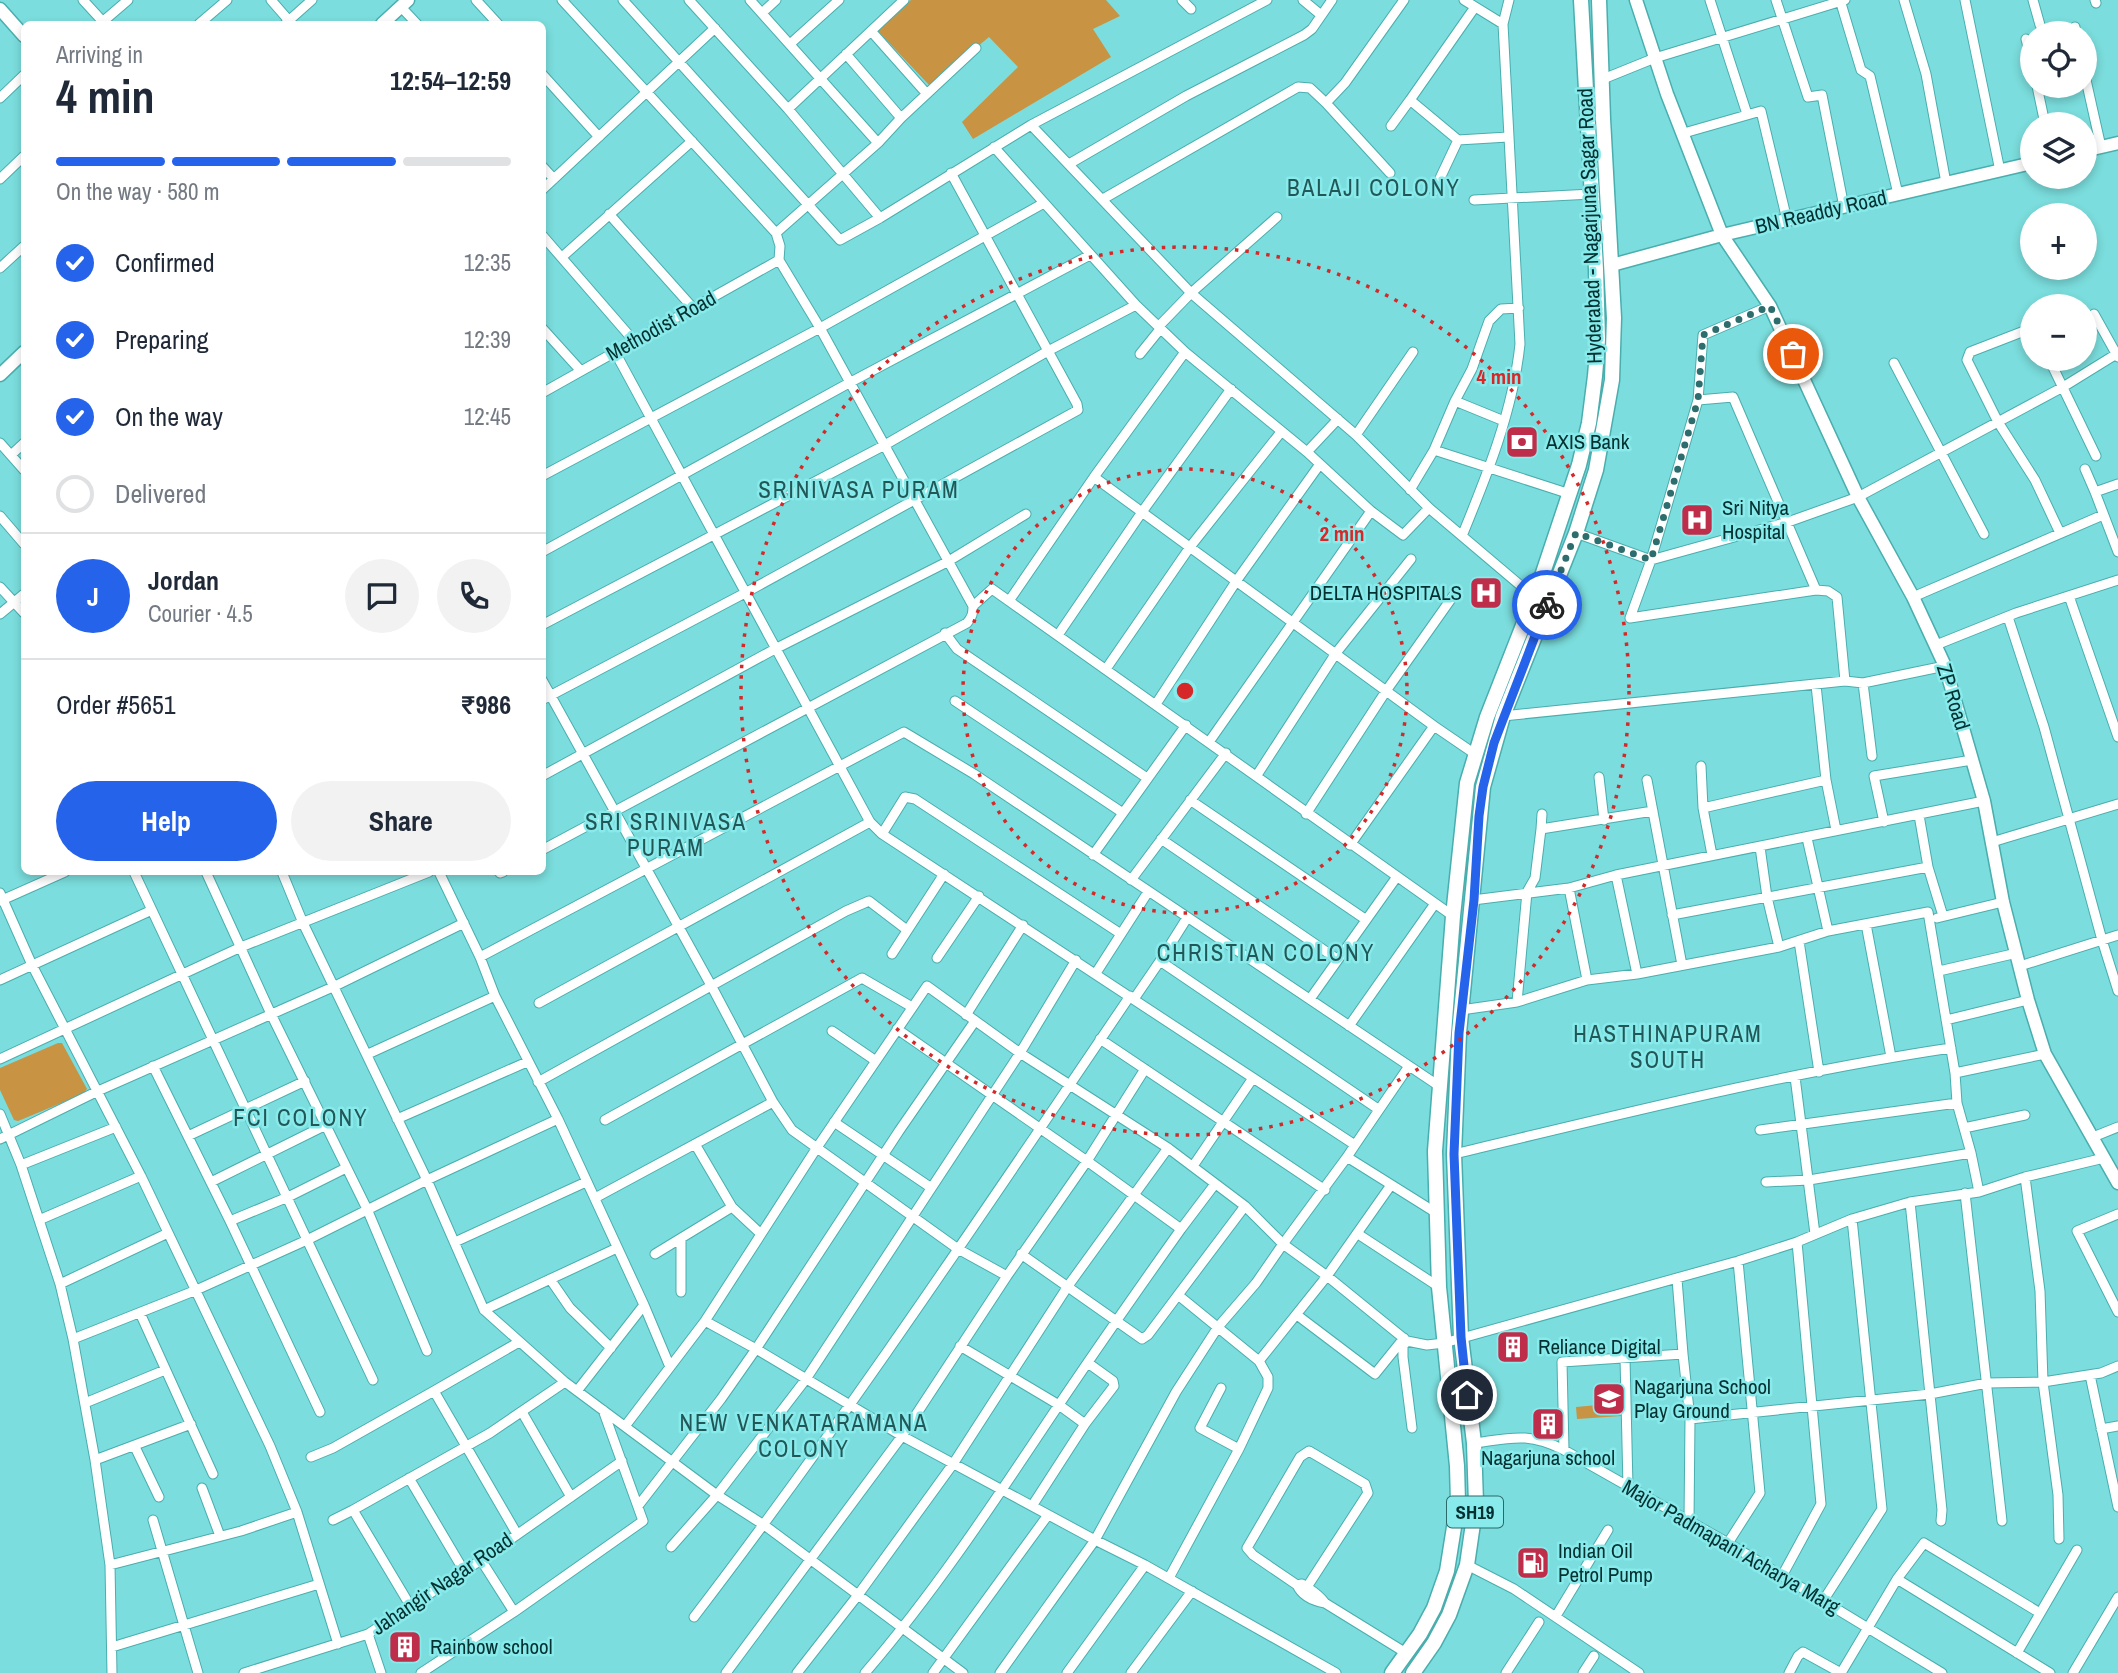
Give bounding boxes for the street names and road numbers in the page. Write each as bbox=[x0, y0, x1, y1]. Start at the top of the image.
street label: Hyderabad - Nagarjuna Sagar Road bbox=[1570, 88, 1609, 364]
street label: BN Readdy Road bbox=[1752, 182, 1889, 241]
street label: Methodist Road bbox=[601, 283, 721, 368]
street label: ZP Road bbox=[1930, 660, 1977, 733]
street label: Major Padmapani Acharya Marg bbox=[1617, 1472, 1846, 1621]
road number: SH19 bbox=[1447, 1496, 1503, 1528]
street label: Jahangir Nagar Road bbox=[365, 1526, 518, 1642]

